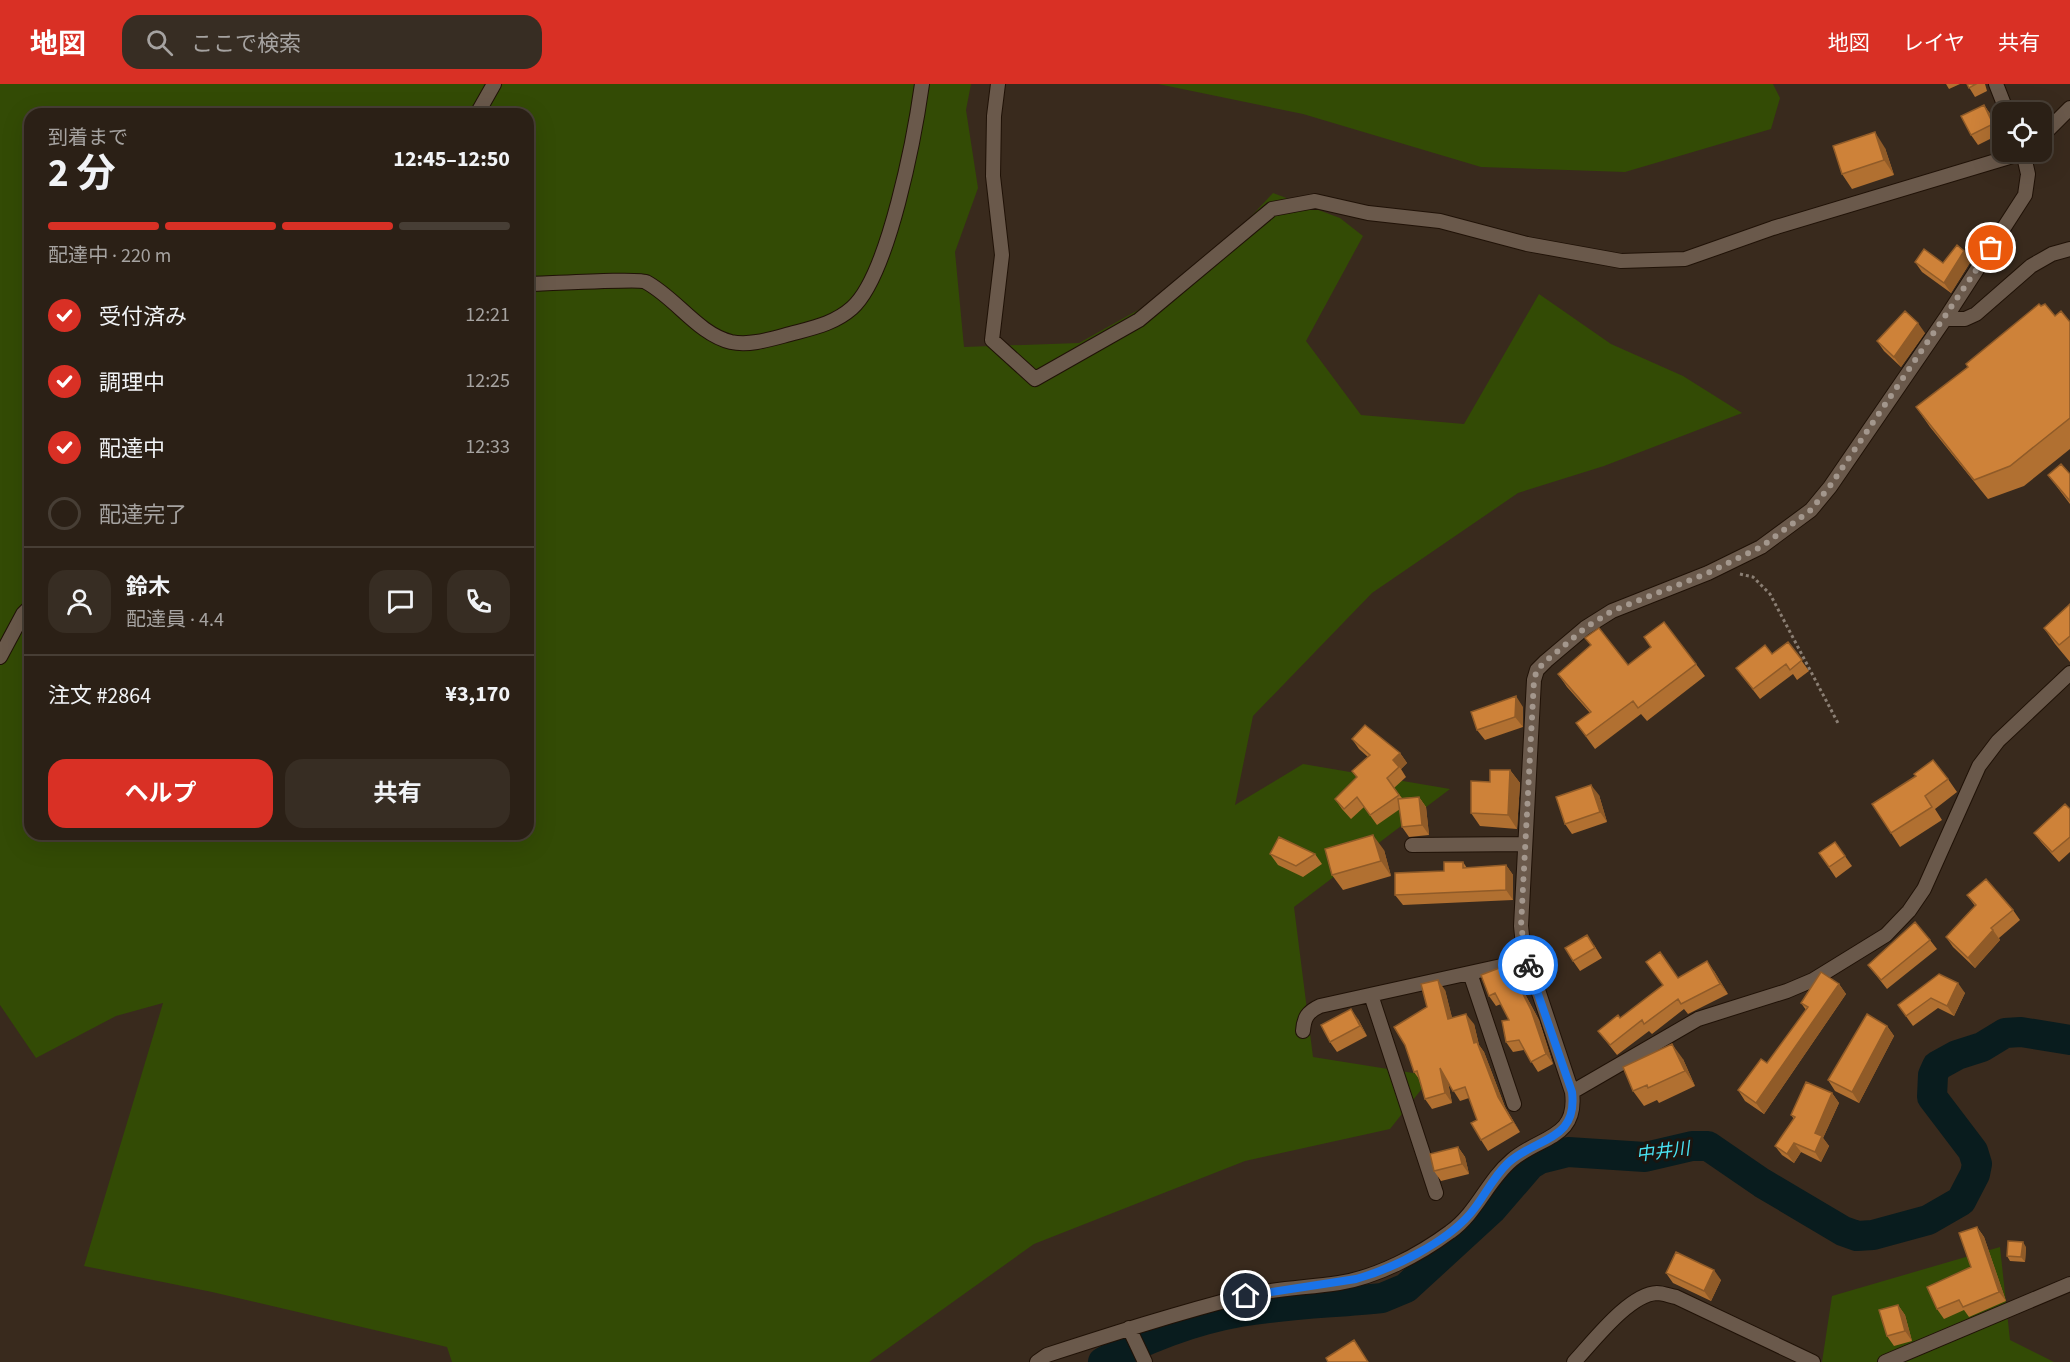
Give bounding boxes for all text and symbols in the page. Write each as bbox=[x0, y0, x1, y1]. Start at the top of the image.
search box bbox=[122, 15, 542, 69]
text: 地図 bbox=[30, 24, 86, 64]
icon: search bbox=[143, 26, 176, 59]
text: ここで検索 bbox=[191, 28, 301, 60]
text: 地図 bbox=[1828, 28, 1870, 58]
text: レイヤ bbox=[1903, 28, 1965, 58]
text: 共有 bbox=[1998, 28, 2040, 58]
map controls bbox=[1992, 102, 2052, 162]
button: locate bbox=[1992, 102, 2052, 162]
text: 到着まで bbox=[48, 124, 128, 152]
text: 12:45–12:50 bbox=[393, 143, 510, 175]
text: 2 分 bbox=[48, 146, 115, 202]
pin bbox=[1965, 222, 2016, 273]
icon: bag bbox=[1974, 231, 2007, 264]
text: 配達中 · 220 m bbox=[48, 242, 171, 270]
icon: check bbox=[48, 299, 81, 332]
text: 受付済み bbox=[99, 301, 187, 333]
text: 12:21 bbox=[465, 301, 510, 329]
icon: check bbox=[48, 365, 81, 398]
text: 調理中 bbox=[99, 367, 165, 399]
text: 12:25 bbox=[465, 367, 510, 395]
icon: check bbox=[48, 431, 81, 464]
text: 配達中 bbox=[99, 433, 165, 465]
text: 12:33 bbox=[465, 433, 510, 461]
text: 配達完了 bbox=[99, 499, 187, 531]
button: person bbox=[48, 570, 111, 633]
button: chat bbox=[369, 570, 432, 633]
button: phone bbox=[447, 570, 510, 633]
text: 鈴木 bbox=[126, 571, 170, 603]
text: 配達員 · 4.4 bbox=[126, 606, 224, 634]
text: ¥3,170 bbox=[445, 678, 510, 710]
text: 注文 #2864 bbox=[48, 680, 151, 712]
button: ヘルプ bbox=[48, 759, 273, 828]
button: 共有 bbox=[285, 759, 510, 828]
courier bbox=[1498, 935, 1558, 995]
icon: bike bbox=[1512, 949, 1545, 982]
water label: 中井川 bbox=[1635, 1136, 1693, 1168]
pin bbox=[1220, 1270, 1271, 1321]
icon: home bbox=[1229, 1279, 1262, 1312]

